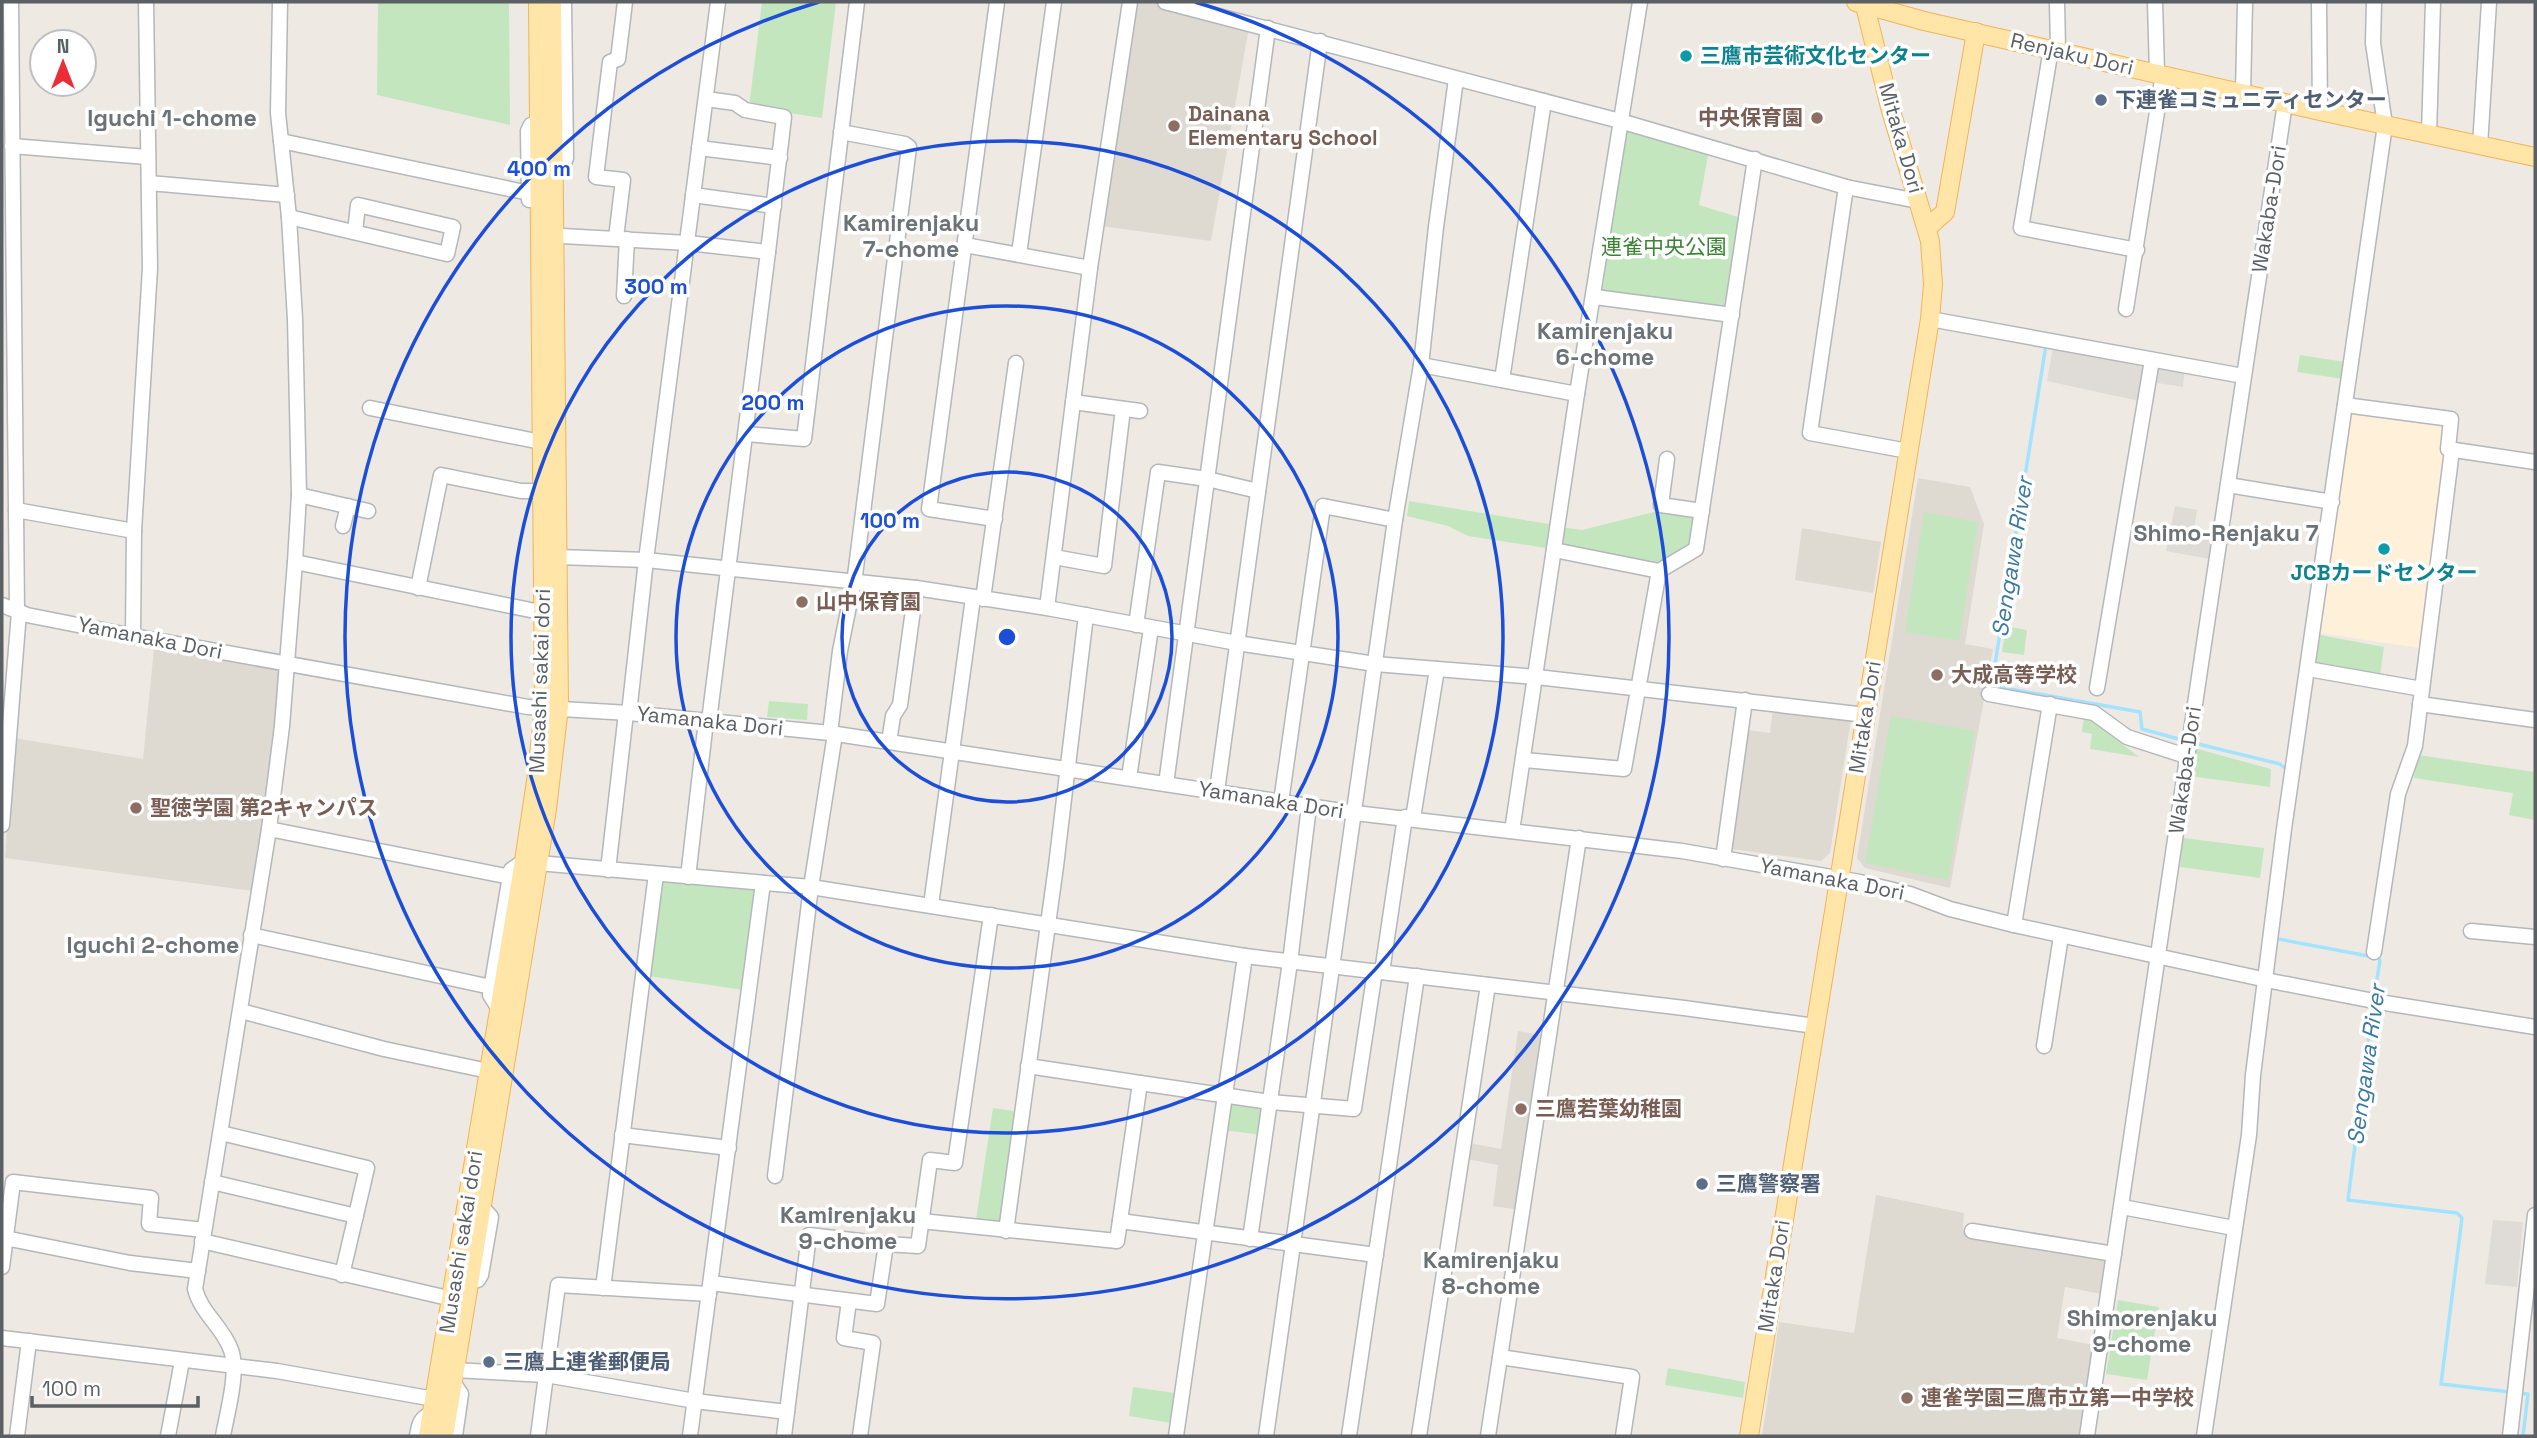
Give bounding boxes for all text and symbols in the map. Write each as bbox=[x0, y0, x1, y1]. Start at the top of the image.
street label: Renjaku Dori bbox=[2008, 26, 2136, 81]
north arrow bbox=[28, 28, 98, 98]
text: N bbox=[57, 34, 69, 59]
place label: 三鷹市芸術文化センター bbox=[1700, 42, 1931, 69]
marker: 三鷹市芸術文化センター bbox=[1678, 48, 1694, 64]
street label: Mitaka Dori bbox=[1873, 80, 1930, 196]
place label: 下連雀コミュニティセンター bbox=[2115, 86, 2387, 113]
marker: 下連雀コミュニティセンター bbox=[2093, 92, 2109, 108]
place label: Dainana Elementary School bbox=[1188, 100, 1378, 151]
district label: Iguchi 1-chome bbox=[87, 103, 257, 133]
place label: 中央保育園 bbox=[1698, 104, 1803, 131]
marker: 中央保育園 bbox=[1809, 110, 1825, 126]
marker: Dainana Elementary School bbox=[1166, 118, 1182, 134]
street label: Wakaba-Dori bbox=[2245, 143, 2292, 274]
text: 400 m bbox=[507, 155, 571, 182]
district label: Kamirenjaku 7-chome bbox=[843, 208, 979, 264]
park label: 連雀中央公園 bbox=[1601, 233, 1727, 260]
text: 300 m bbox=[624, 273, 688, 300]
district label: Kamirenjaku 6-chome bbox=[1537, 316, 1673, 372]
text: 200 m bbox=[742, 389, 804, 416]
water label: Sengawa River bbox=[1985, 473, 2040, 639]
text: 100 m bbox=[860, 507, 920, 534]
district label: Shimo-Renjaku 7 bbox=[2133, 518, 2319, 548]
marker: JCBカードセンター bbox=[2376, 541, 2392, 557]
place label: JCBカードセンター bbox=[2291, 559, 2477, 586]
street label: Musashi sakai dori bbox=[523, 588, 556, 774]
place label: 山中保育園 bbox=[816, 588, 921, 615]
marker: 山中保育園 bbox=[794, 594, 810, 610]
street label: Yamanaka Dori bbox=[75, 610, 225, 665]
centre of rings bbox=[995, 625, 1019, 649]
street label: Mitaka Dori bbox=[1842, 659, 1887, 775]
place label: 大成高等学校 bbox=[1951, 661, 2077, 688]
marker: 大成高等学校 bbox=[1929, 667, 1945, 683]
street label: Yamanaka Dori bbox=[636, 699, 784, 742]
street label: Wakaba-Dori bbox=[2162, 705, 2207, 835]
street label: Yamanaka Dori bbox=[1196, 775, 1346, 824]
place label: 聖徳学園 第2キャンパス bbox=[150, 794, 378, 821]
marker: 聖徳学園 第2キャンパス bbox=[128, 800, 144, 816]
street label: Yamanaka Dori bbox=[1757, 851, 1907, 906]
district label: Iguchi 2-chome bbox=[67, 930, 239, 960]
water label: Sengawa River bbox=[2340, 981, 2392, 1147]
place label: 三鷹若葉幼稚園 bbox=[1535, 1095, 1682, 1122]
marker: 三鷹若葉幼稚園 bbox=[1513, 1101, 1529, 1117]
street label: Musashi sakai dori bbox=[433, 1149, 488, 1335]
place label: 三鷹警察署 bbox=[1716, 1170, 1821, 1197]
marker: 三鷹警察署 bbox=[1694, 1176, 1710, 1192]
district label: Kamirenjaku 9-chome bbox=[780, 1200, 916, 1256]
street label: Mitaka Dori bbox=[1751, 1218, 1796, 1334]
district label: Kamirenjaku 8-chome bbox=[1423, 1245, 1559, 1301]
district label: Shimorenjaku 9-chome bbox=[2067, 1303, 2217, 1359]
place label: 三鷹上連雀郵便局 bbox=[503, 1348, 671, 1375]
marker: 三鷹上連雀郵便局 bbox=[481, 1354, 497, 1370]
scale bar bbox=[32, 1364, 198, 1408]
text: 100 m bbox=[42, 1375, 101, 1402]
place label: 連雀学園三鷹市立第一中学校 bbox=[1921, 1384, 2194, 1411]
marker: 連雀学園三鷹市立第一中学校 bbox=[1899, 1390, 1915, 1406]

